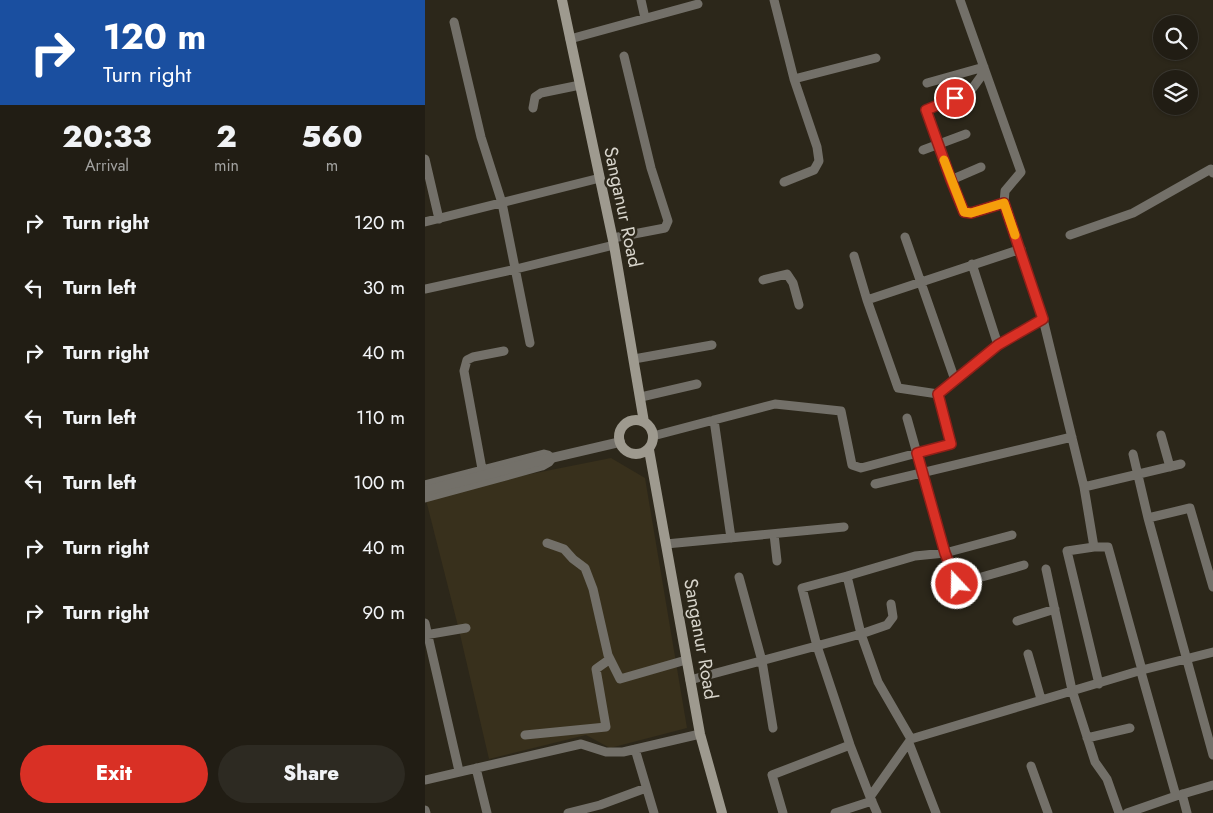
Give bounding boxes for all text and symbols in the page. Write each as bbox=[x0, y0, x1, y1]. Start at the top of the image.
text: 120 m bbox=[103, 12, 206, 62]
map controls bbox=[1153, 15, 1198, 115]
button: search bbox=[1153, 15, 1198, 60]
icon: right bbox=[20, 20, 85, 85]
text: Turn right bbox=[103, 58, 191, 90]
button: layers bbox=[1153, 70, 1198, 115]
pin bbox=[934, 77, 976, 119]
icon: arrive bbox=[941, 84, 969, 112]
text: 20:33 bbox=[62, 115, 152, 158]
text: 2 bbox=[216, 115, 237, 158]
text: 560 bbox=[301, 115, 363, 158]
street label: Sanganur Road bbox=[597, 144, 649, 270]
text: Arrival bbox=[85, 154, 129, 177]
text: min bbox=[214, 154, 239, 177]
text: m bbox=[326, 154, 338, 177]
icon: right bbox=[20, 209, 48, 237]
text: Turn right bbox=[63, 209, 149, 236]
text: 120 m bbox=[354, 209, 405, 236]
icon: left bbox=[20, 274, 48, 302]
text: Turn left bbox=[63, 274, 136, 301]
text: 30 m bbox=[363, 274, 405, 301]
icon: right bbox=[20, 339, 48, 367]
text: Turn right bbox=[63, 339, 149, 366]
text: 40 m bbox=[362, 339, 405, 366]
icon: left bbox=[20, 404, 48, 432]
text: Turn left bbox=[63, 404, 136, 431]
text: 110 m bbox=[356, 404, 405, 431]
icon: left bbox=[20, 469, 48, 497]
text: Turn left bbox=[63, 469, 136, 496]
text: 100 m bbox=[353, 469, 405, 496]
icon: right bbox=[20, 534, 48, 562]
text: Turn right bbox=[63, 534, 149, 561]
text: 40 m bbox=[362, 534, 405, 561]
position arrow bbox=[930, 557, 982, 609]
street label: Sanganur Road bbox=[677, 576, 725, 702]
icon: right bbox=[20, 599, 48, 627]
text: Turn right bbox=[63, 599, 149, 626]
text: 90 m bbox=[362, 599, 405, 626]
button: Exit bbox=[20, 745, 208, 803]
button: Share bbox=[218, 745, 405, 803]

